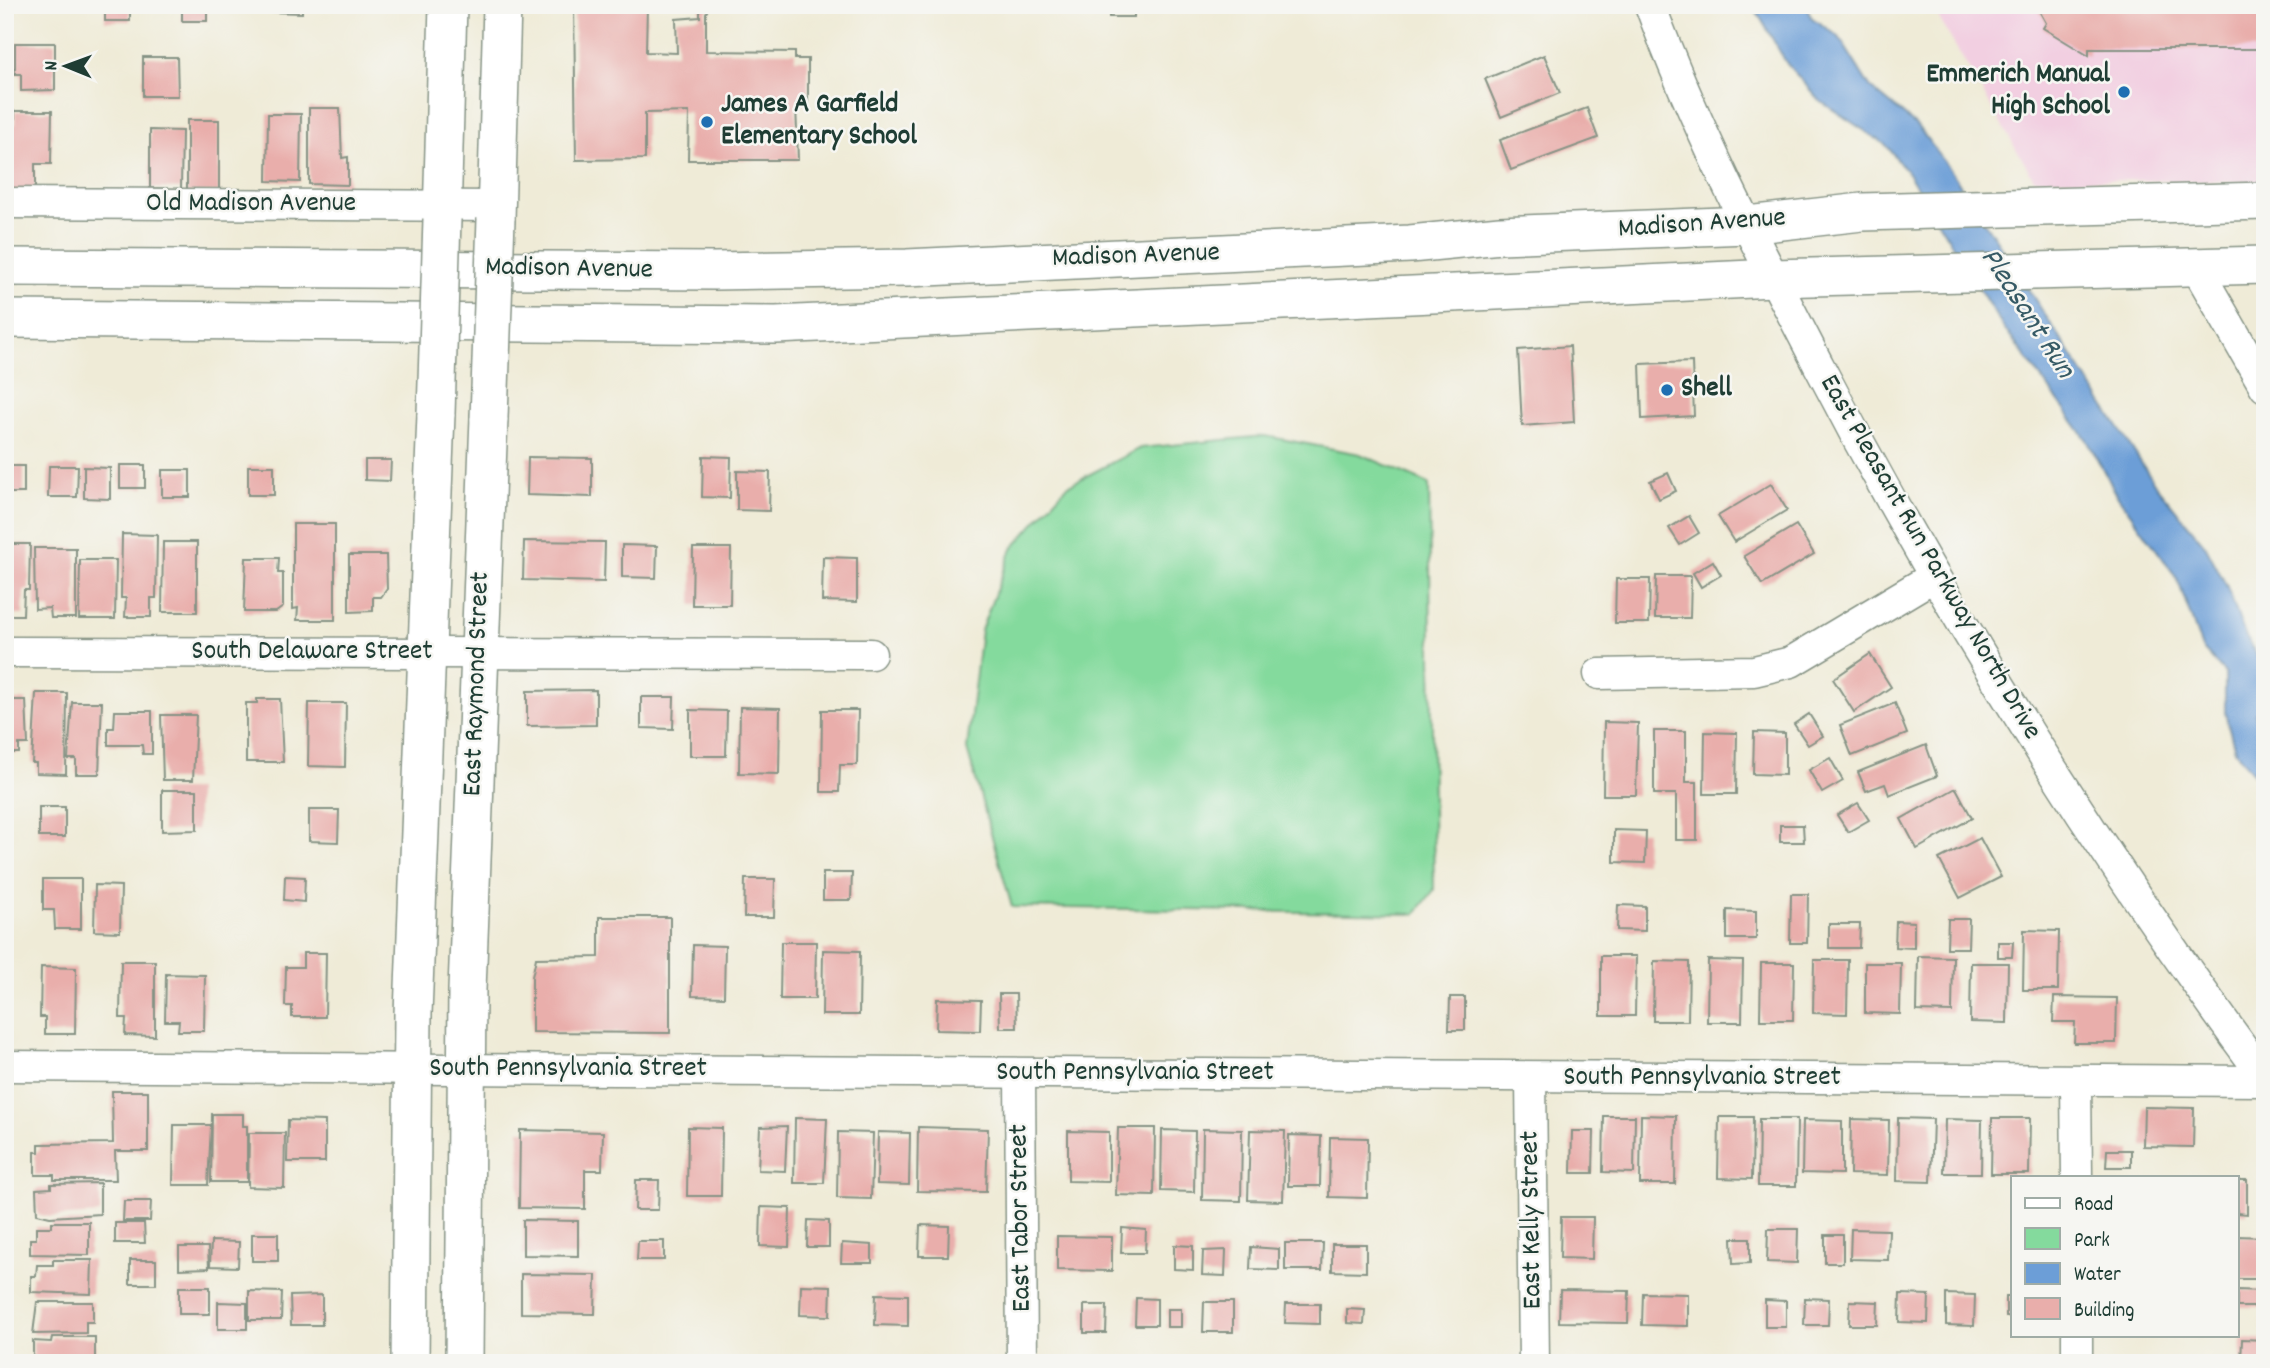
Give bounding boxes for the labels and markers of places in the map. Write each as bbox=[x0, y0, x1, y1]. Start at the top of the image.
place label: Emmerich Manual High School bbox=[1926, 56, 2110, 128]
marker: Emmerich Manual High School bbox=[2116, 84, 2132, 100]
place label: James A Garfield Elementary School bbox=[721, 86, 917, 158]
marker: James A Garfield Elementary School bbox=[699, 114, 715, 130]
place label: Shell bbox=[1681, 370, 1732, 410]
marker: Shell bbox=[1659, 382, 1675, 398]

